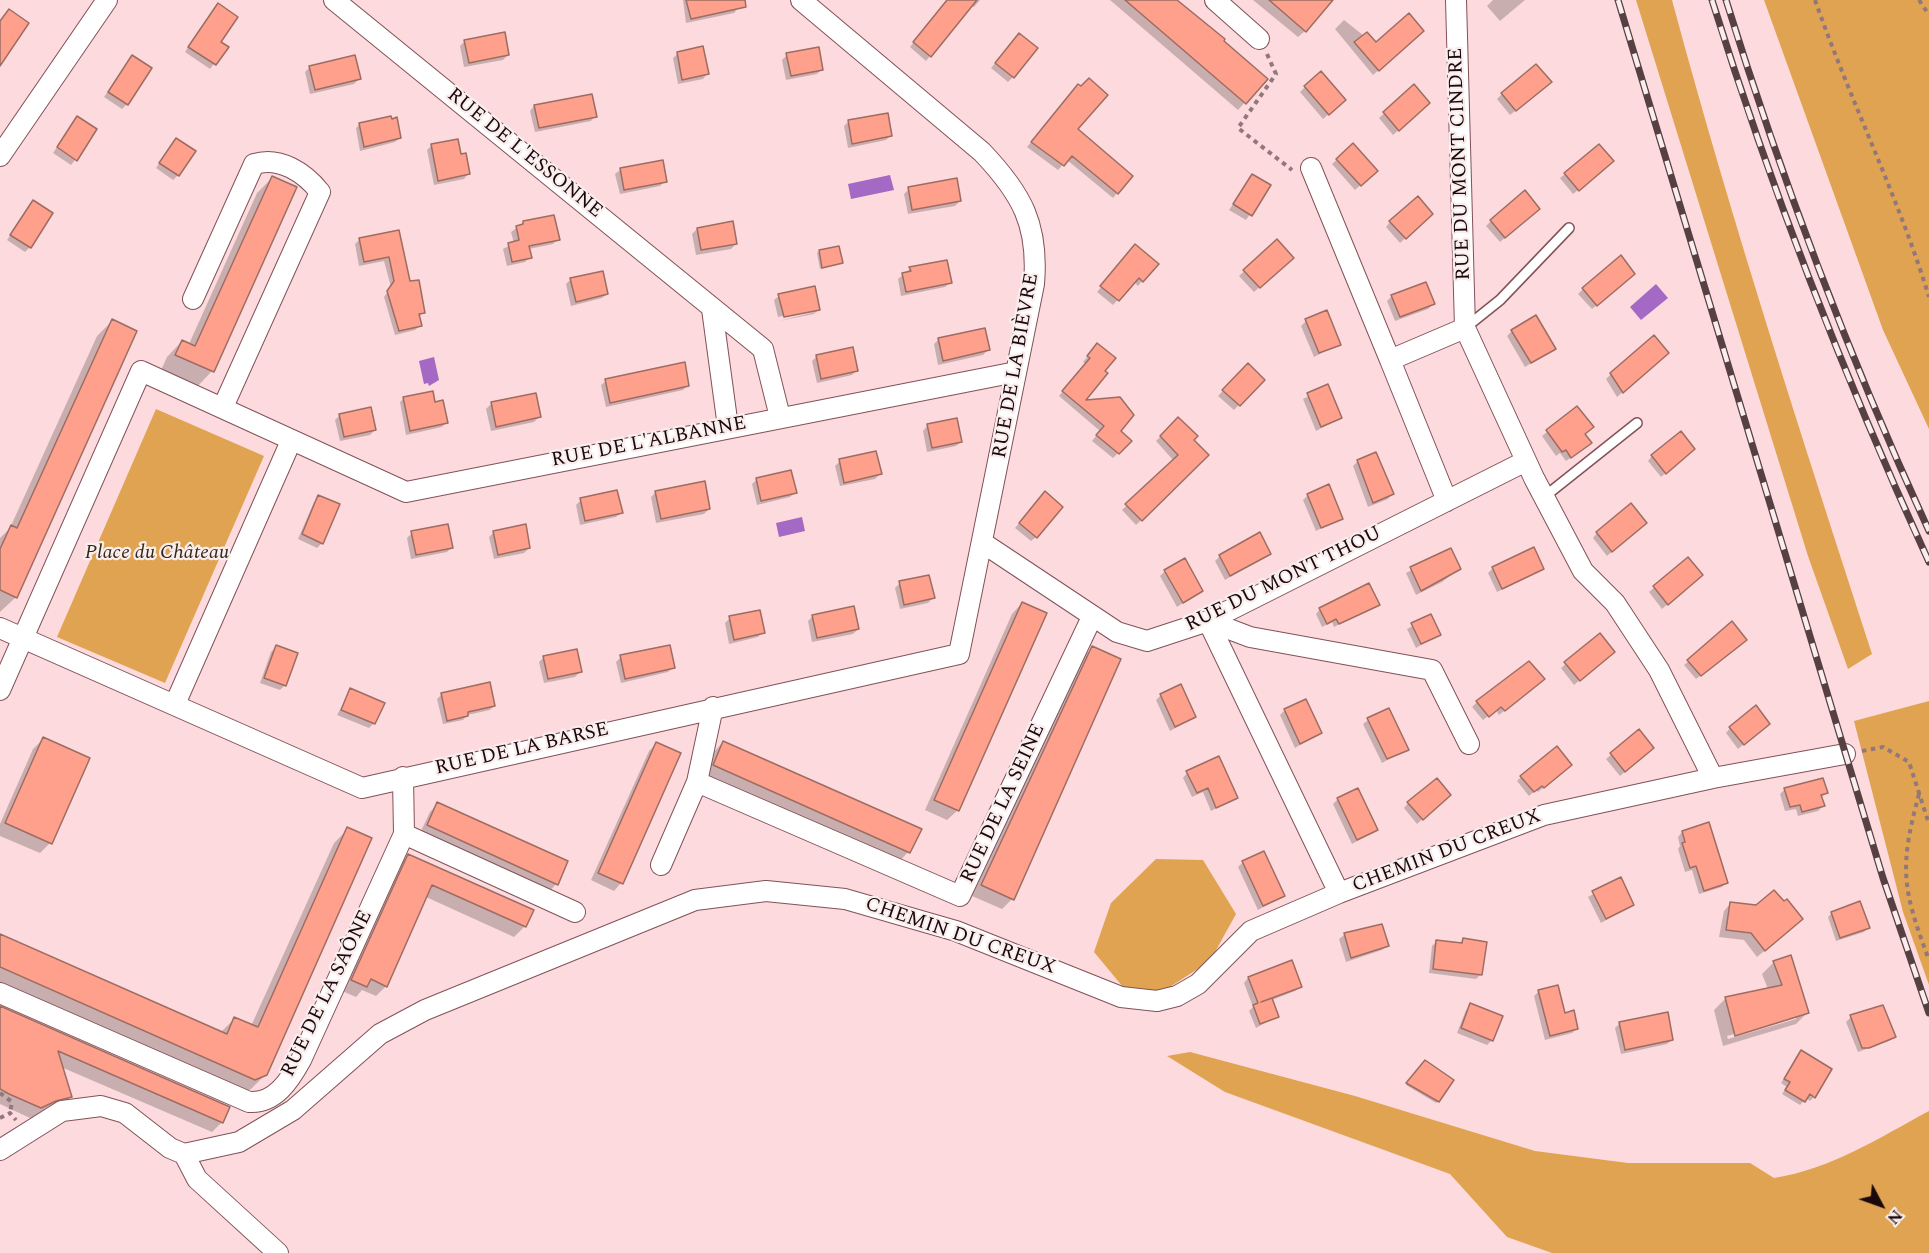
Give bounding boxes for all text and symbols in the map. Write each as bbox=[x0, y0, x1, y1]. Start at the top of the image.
street label: RUE DU MONT CINDRE bbox=[1445, 47, 1477, 281]
street label: RUE DE L'ESSONNE bbox=[441, 84, 607, 224]
street label: RUE DE LA BIÈVRE bbox=[989, 272, 1045, 460]
street label: RUE DE L'ALBANNE bbox=[550, 412, 748, 474]
street label: RUE DU MONT THOU bbox=[1182, 522, 1386, 638]
park label: Place du Château bbox=[85, 542, 229, 566]
street label: RUE DE LA BARSE bbox=[433, 718, 611, 782]
street label: RUE DE LA SEINE bbox=[957, 720, 1051, 888]
street label: CHEMIN DU CREUX bbox=[1349, 805, 1545, 899]
street label: CHEMIN DU CREUX bbox=[862, 893, 1058, 981]
street label: RUE DE LA SAÔNE bbox=[277, 907, 379, 1081]
north arrow bbox=[1851, 1175, 1911, 1235]
text: N bbox=[1881, 1204, 1908, 1230]

